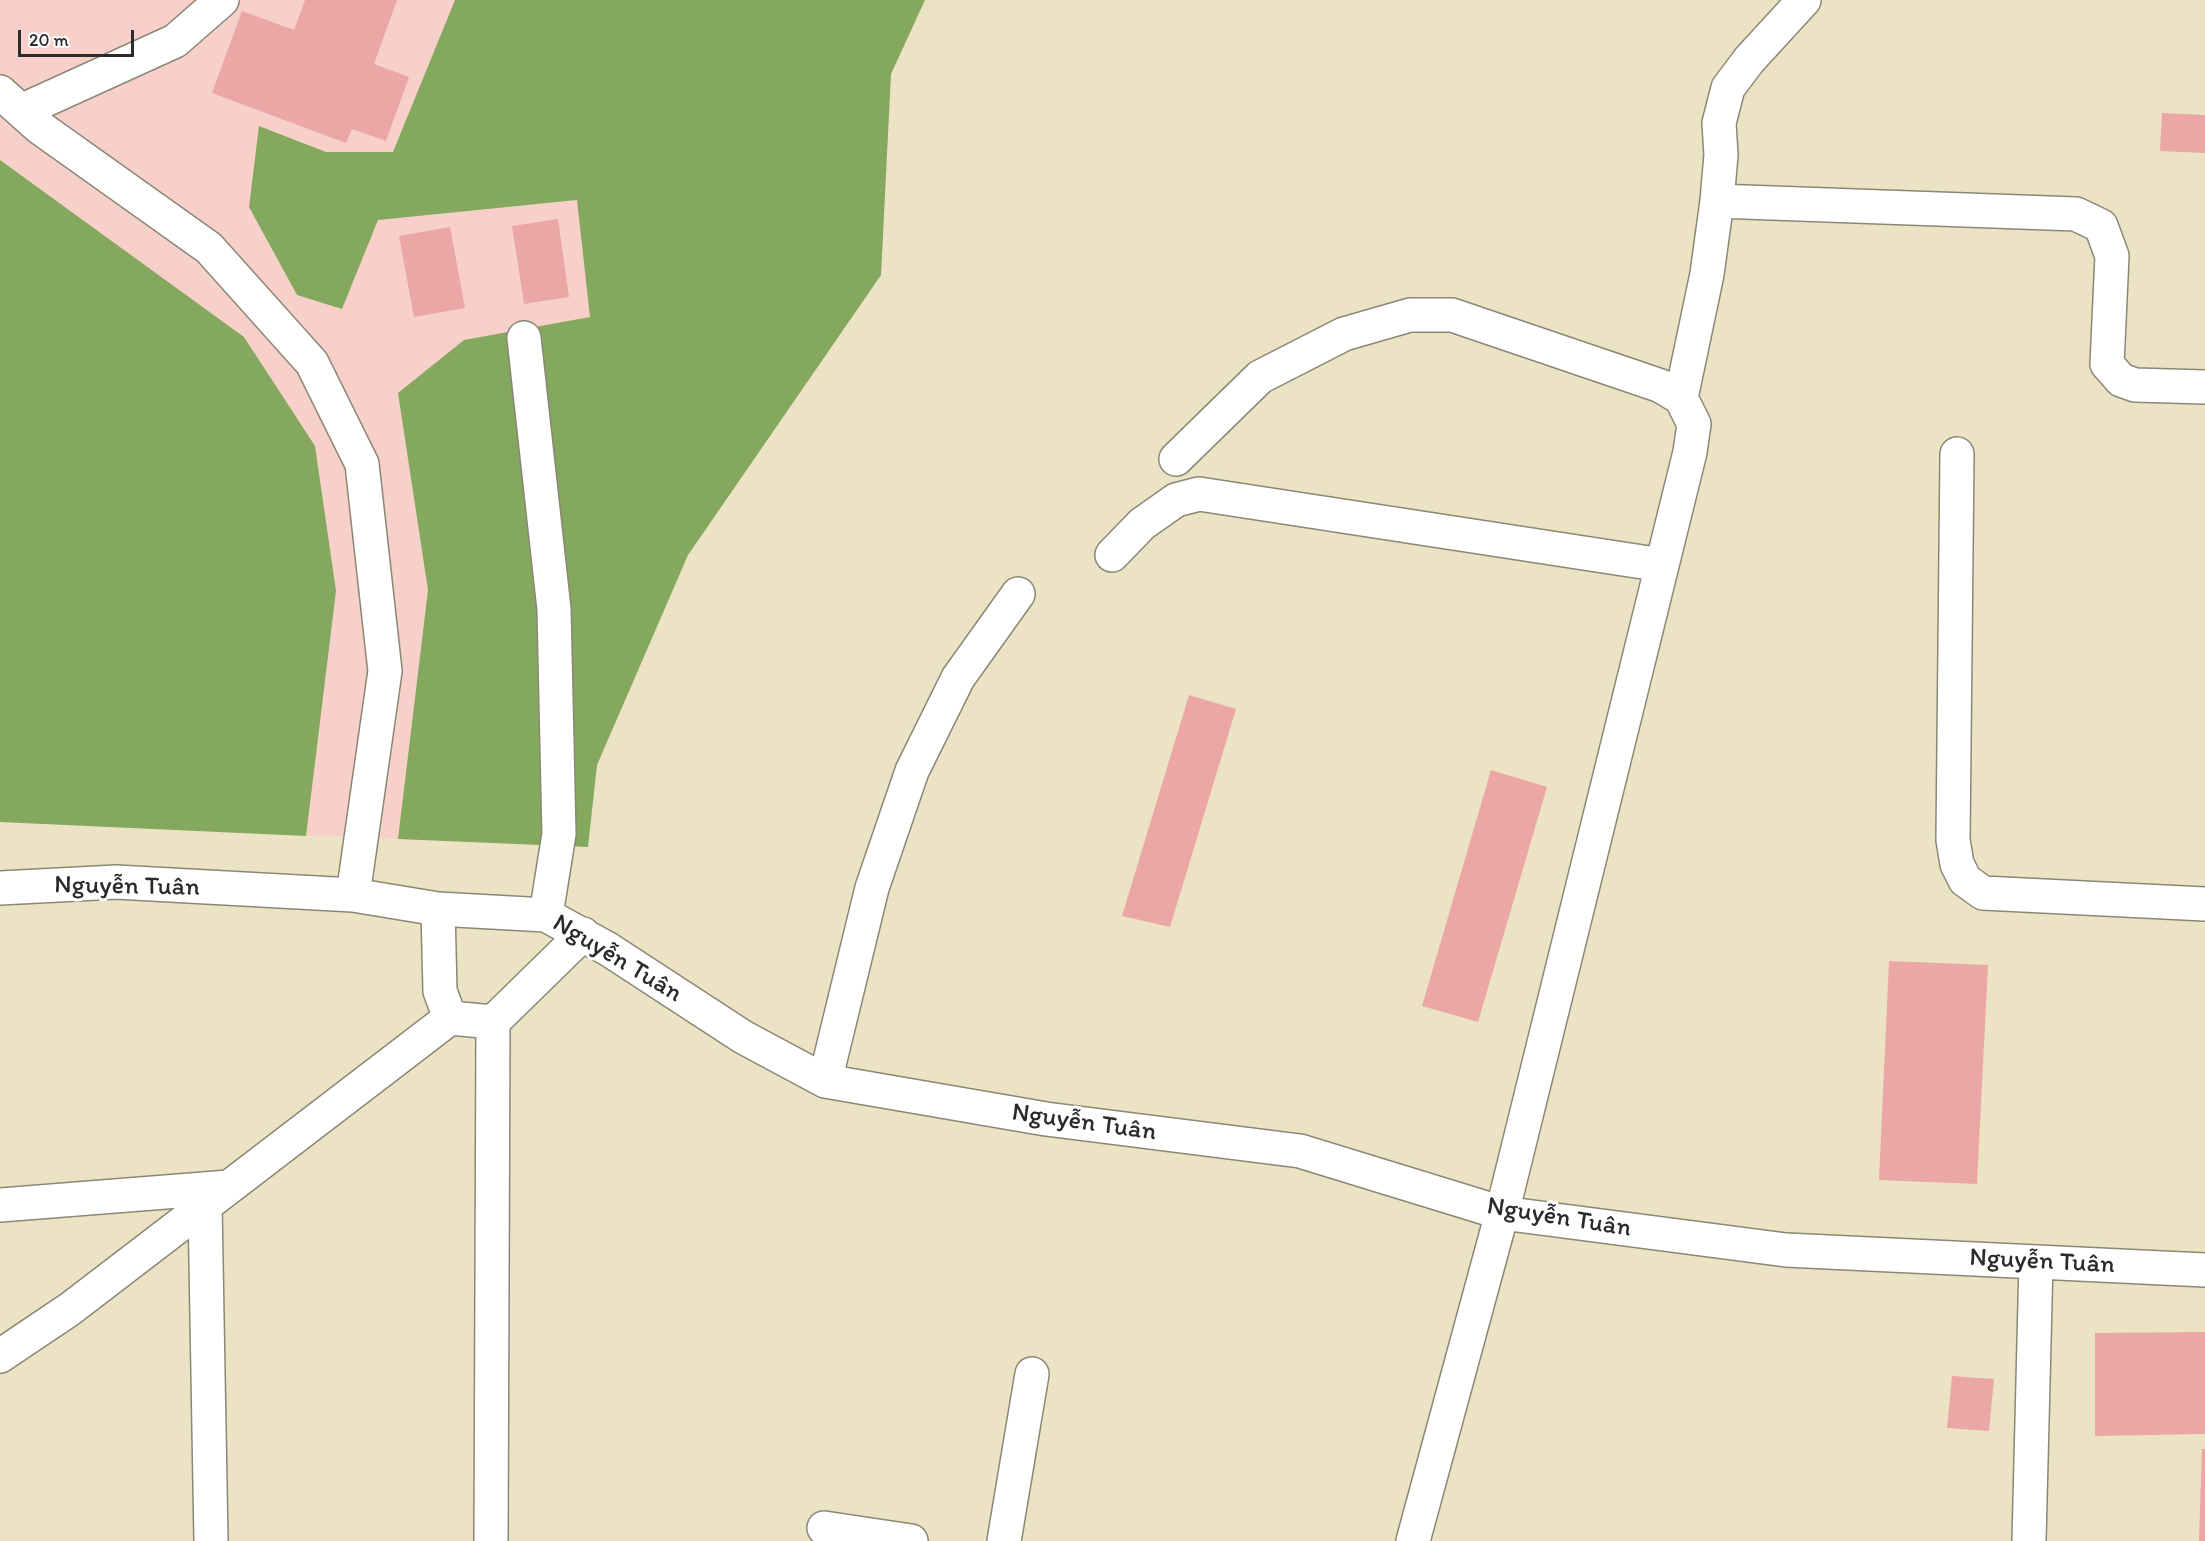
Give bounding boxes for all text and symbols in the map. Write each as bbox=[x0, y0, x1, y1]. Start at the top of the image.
scale bar bbox=[21, 18, 136, 56]
text: 20 m bbox=[29, 29, 69, 51]
street label: Nguyễn Tuân bbox=[54, 870, 200, 904]
street label: Nguyễn Tuân bbox=[547, 908, 687, 1010]
street label: Nguyễn Tuân bbox=[1010, 1097, 1158, 1149]
street label: Nguyễn Tuân bbox=[1485, 1191, 1633, 1245]
street label: Nguyễn Tuân bbox=[1968, 1243, 2116, 1281]

